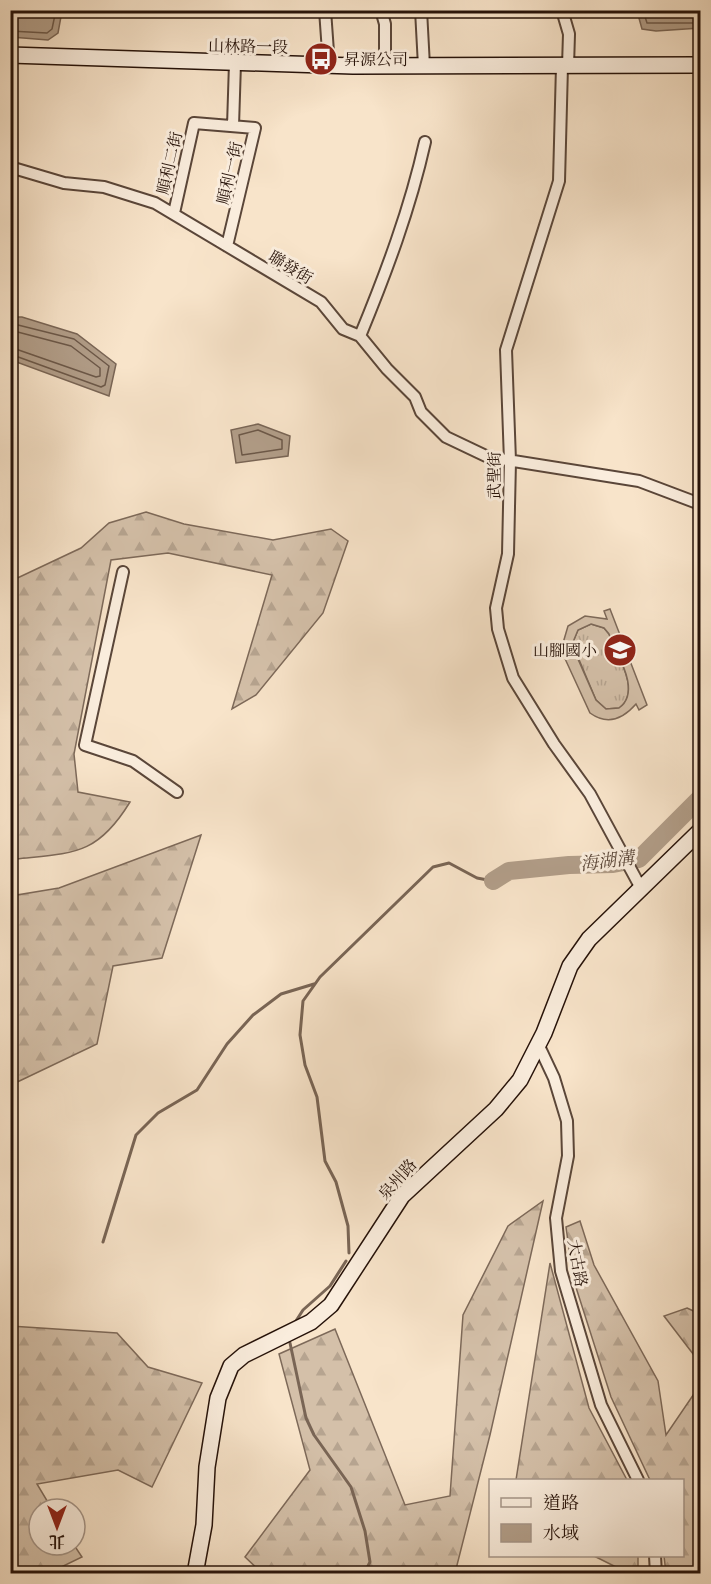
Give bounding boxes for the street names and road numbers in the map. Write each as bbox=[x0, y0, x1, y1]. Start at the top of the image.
street label: 山林路一段 bbox=[208, 35, 288, 57]
street label: 順利二街 bbox=[152, 130, 186, 196]
street label: 順利一街 bbox=[212, 140, 246, 206]
street label: 聯發街 bbox=[265, 246, 317, 288]
street label: 武聖街 bbox=[484, 451, 504, 499]
street label: 泉州路 bbox=[374, 1154, 420, 1204]
street label: 大古路 bbox=[564, 1238, 592, 1288]

